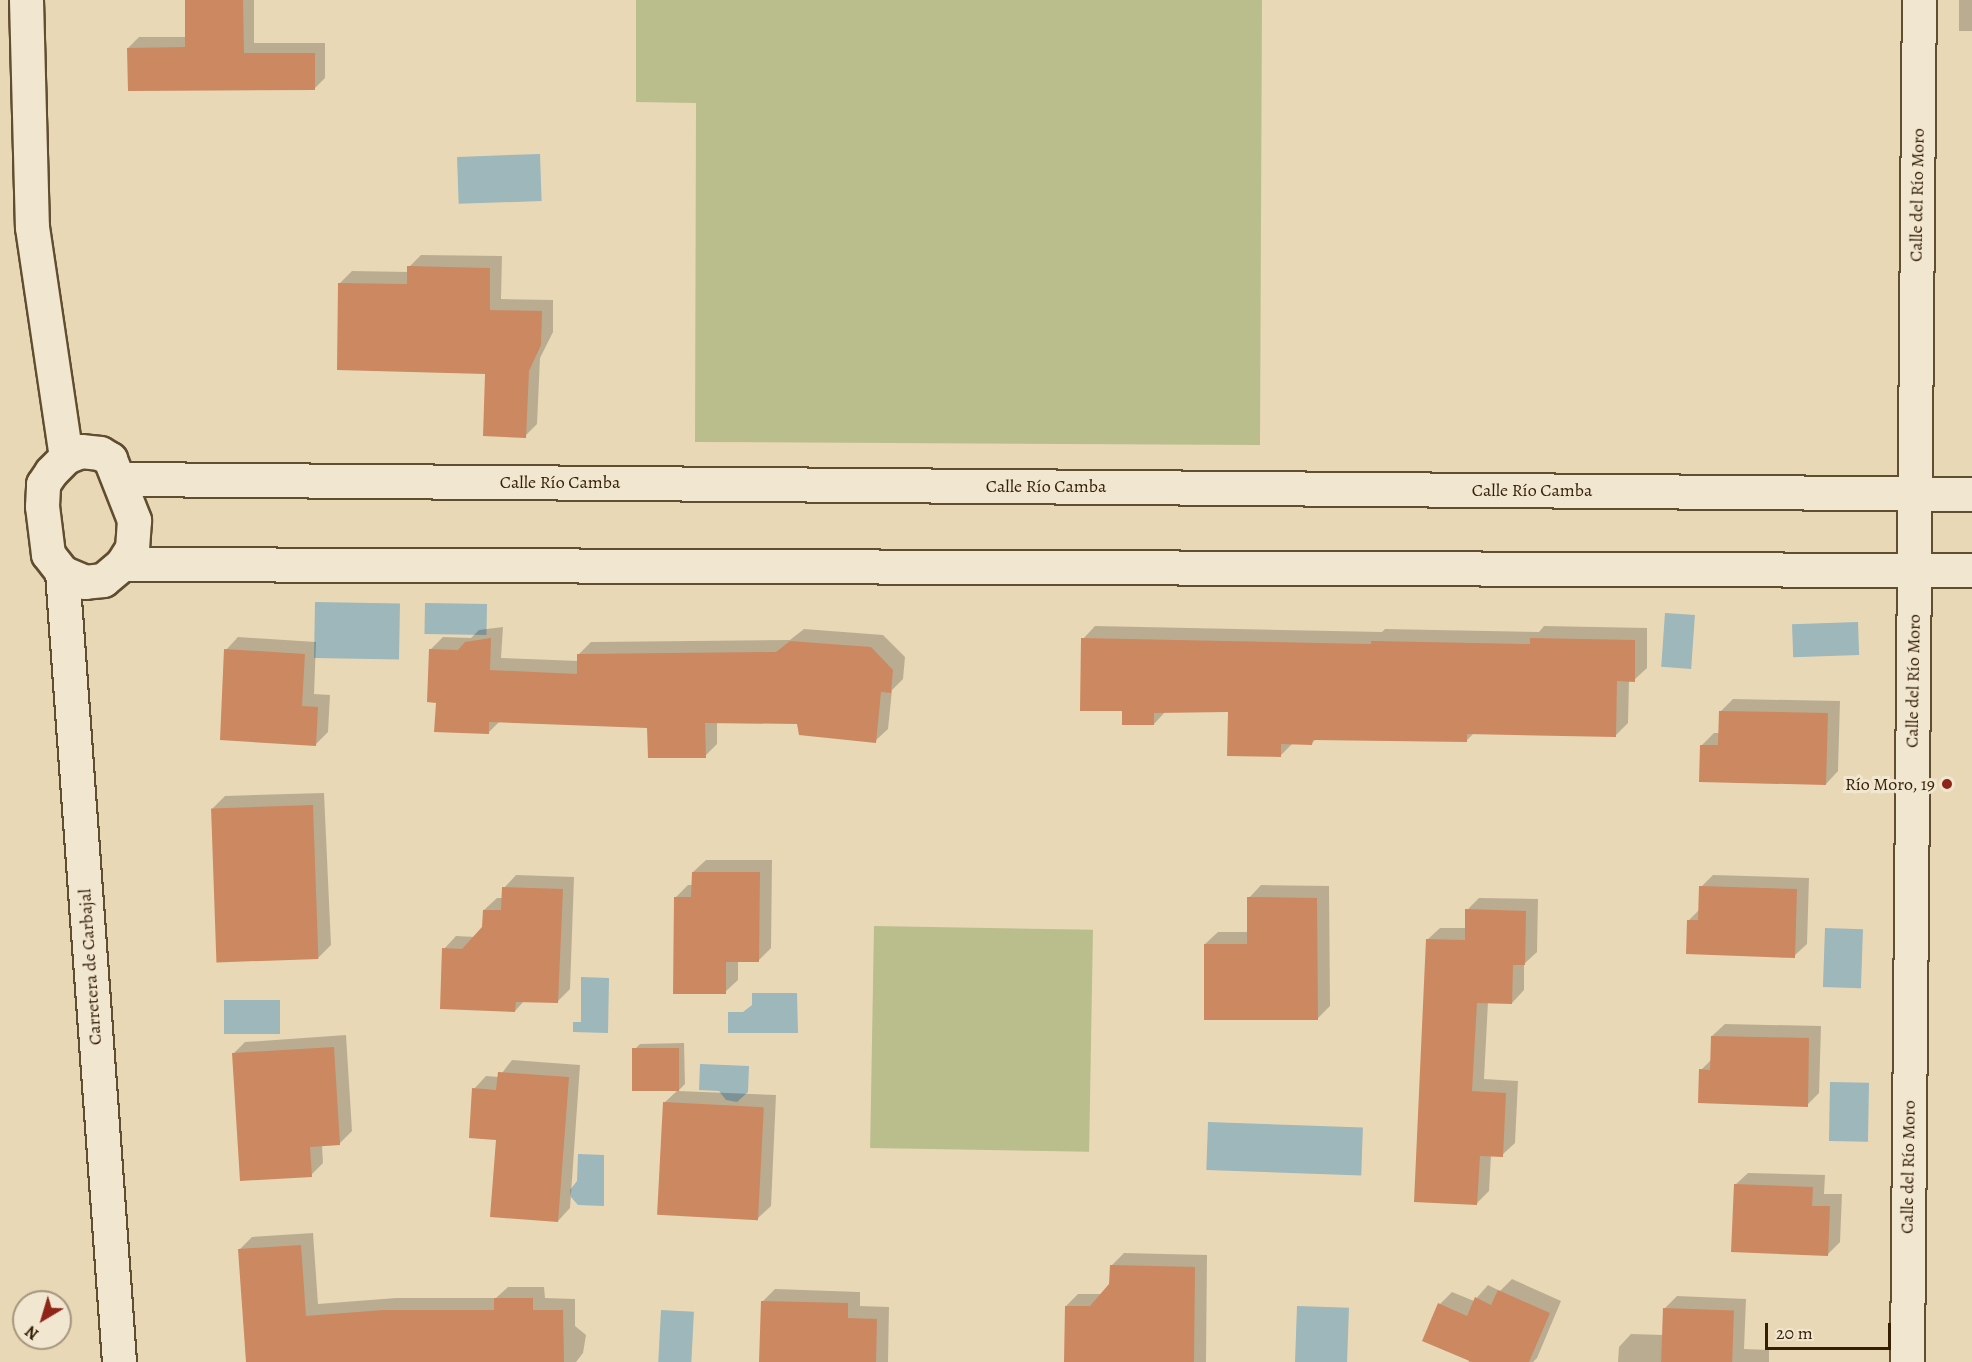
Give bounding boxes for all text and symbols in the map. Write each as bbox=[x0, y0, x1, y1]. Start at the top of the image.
street label: Calle del Río Moro bbox=[1905, 128, 1929, 262]
street label: Calle Río Camba bbox=[500, 471, 620, 493]
street label: Calle Río Camba bbox=[986, 475, 1106, 497]
street label: Calle Río Camba bbox=[1472, 479, 1592, 501]
street label: Calle del Río Moro bbox=[1901, 614, 1925, 748]
place label: Río Moro, 19 bbox=[1845, 773, 1935, 795]
marker: Río Moro, 19 bbox=[1940, 777, 1954, 791]
street label: Carretera de Carbajal bbox=[74, 888, 106, 1046]
street label: Calle del Río Moro bbox=[1896, 1100, 1920, 1234]
north arrow bbox=[12, 1290, 72, 1350]
scale bar bbox=[1768, 1311, 1894, 1349]
text: N bbox=[21, 1320, 44, 1345]
text: 20 m bbox=[1776, 1321, 1813, 1345]

